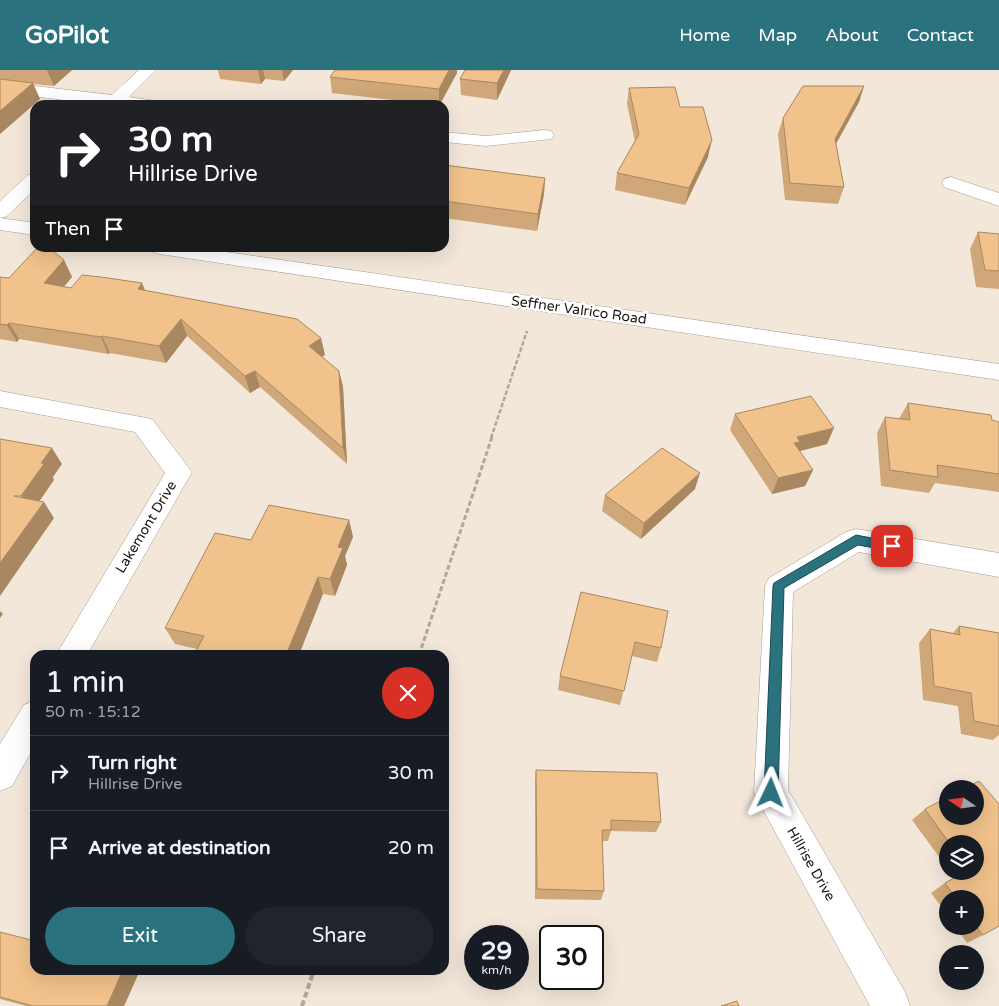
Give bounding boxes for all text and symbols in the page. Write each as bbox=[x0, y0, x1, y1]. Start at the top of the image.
text: GoPilot bbox=[25, 21, 109, 50]
text: Home bbox=[679, 24, 730, 46]
text: Map bbox=[758, 24, 797, 46]
text: About bbox=[825, 24, 879, 46]
text: Contact bbox=[907, 24, 974, 46]
text: 30 m bbox=[128, 119, 213, 161]
icon: right bbox=[45, 120, 110, 185]
text: Hillrise Drive bbox=[128, 161, 258, 187]
icon: arrive bbox=[100, 215, 128, 243]
text: Then bbox=[45, 218, 90, 240]
street label: Seffner Valrico Road bbox=[510, 292, 648, 328]
street label: Lakemont Drive bbox=[112, 478, 180, 576]
pin bbox=[871, 525, 913, 567]
icon: arrive bbox=[878, 532, 906, 560]
text: 1 min bbox=[45, 664, 125, 701]
button: close bbox=[382, 667, 434, 719]
text: 50 m · 15:12 bbox=[45, 702, 141, 722]
text: Turn right bbox=[88, 752, 176, 774]
icon: right bbox=[45, 759, 73, 787]
text: 30 m bbox=[388, 762, 434, 784]
position arrow bbox=[744, 766, 796, 818]
text: Hillrise Drive bbox=[88, 774, 182, 794]
north arrow bbox=[939, 780, 984, 825]
map controls bbox=[939, 780, 984, 990]
street label: Hillrise Drive bbox=[783, 824, 839, 904]
icon: arrive bbox=[45, 834, 73, 862]
button: layers bbox=[939, 835, 984, 880]
text: Arrive at destination bbox=[88, 837, 271, 859]
text: 20 m bbox=[388, 837, 434, 859]
button: + bbox=[939, 890, 984, 935]
button: Exit bbox=[45, 907, 235, 965]
button: Share bbox=[245, 907, 434, 965]
speed limit sign: 30 bbox=[539, 925, 604, 990]
text: 29 bbox=[481, 936, 512, 966]
button: − bbox=[939, 945, 984, 990]
text: km/h bbox=[481, 963, 512, 977]

